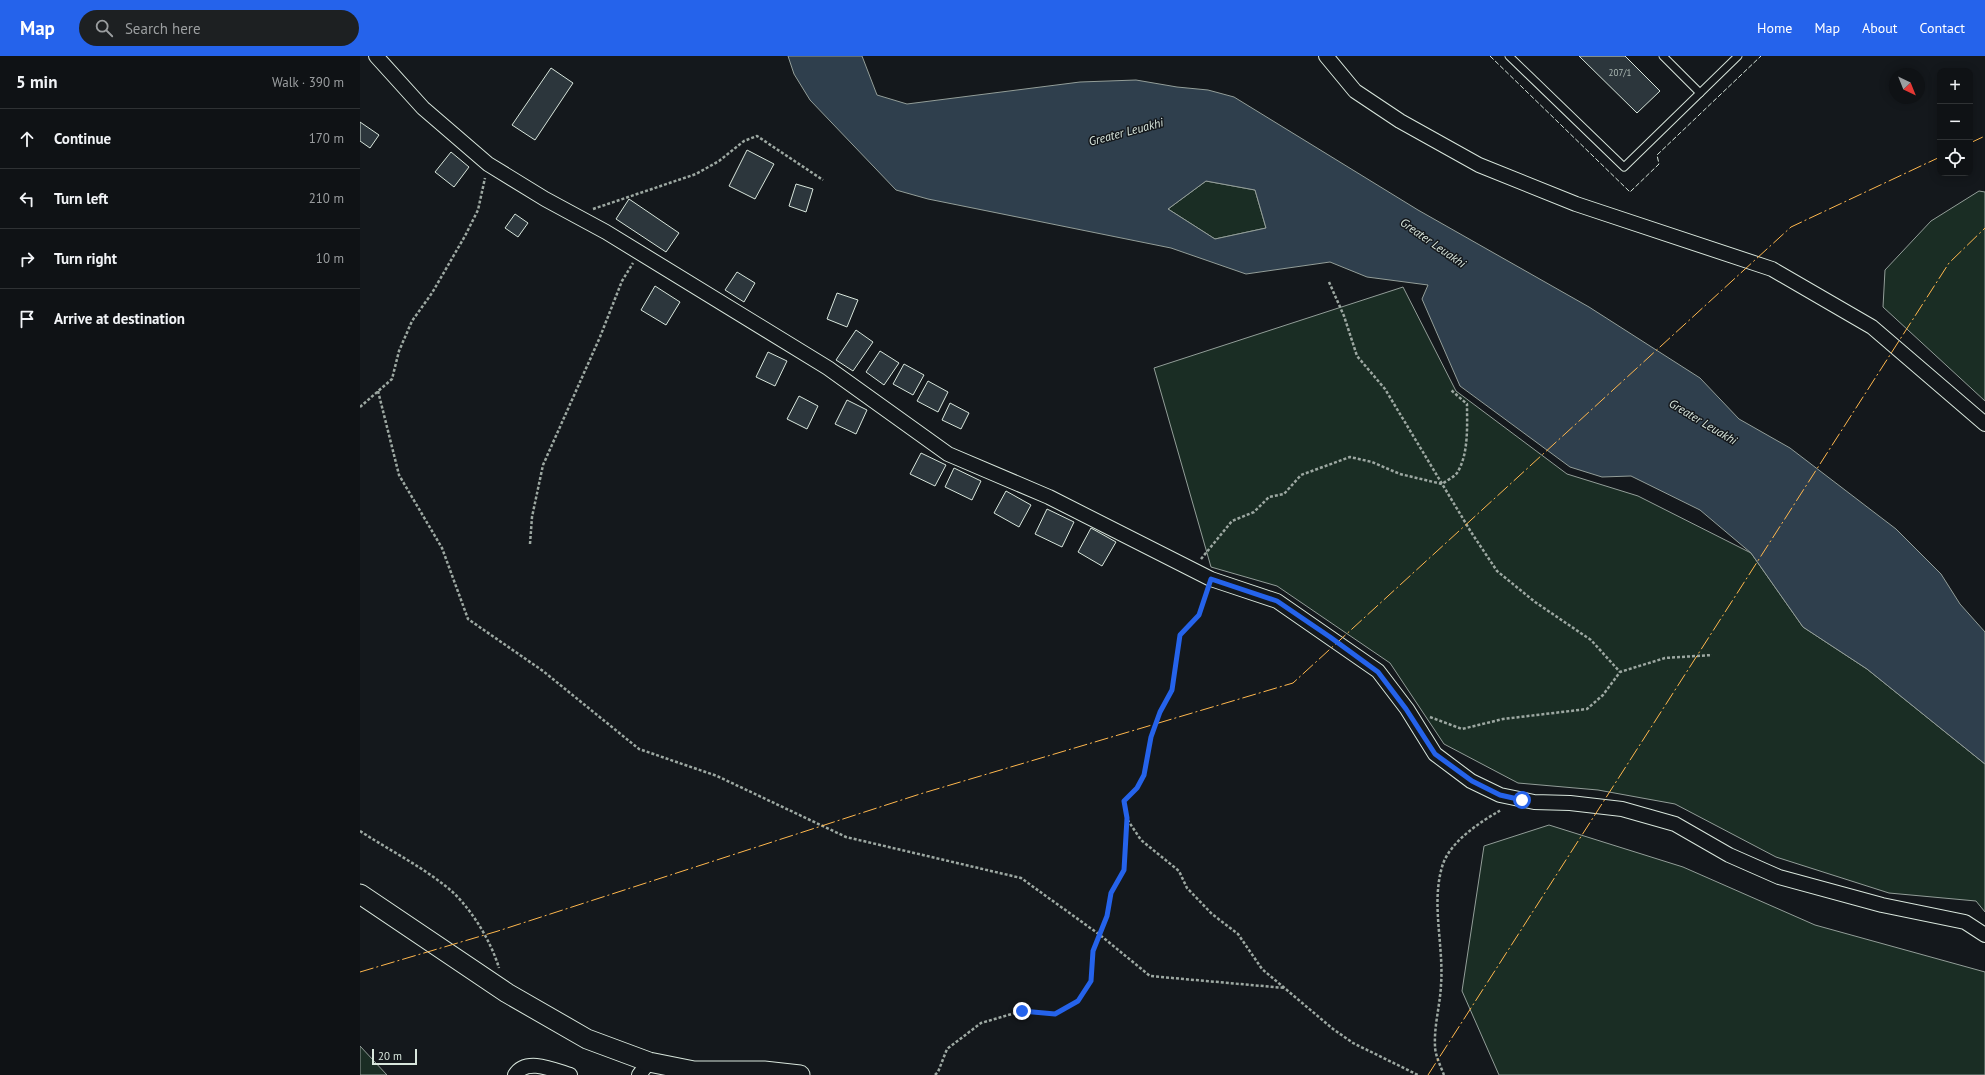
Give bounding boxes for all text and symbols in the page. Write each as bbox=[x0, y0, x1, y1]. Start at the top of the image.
search box bbox=[79, 10, 359, 46]
text: Map bbox=[20, 16, 55, 40]
icon: search bbox=[93, 17, 115, 39]
text: Search here bbox=[125, 19, 201, 38]
text: Home bbox=[1757, 19, 1792, 37]
text: Map bbox=[1814, 19, 1840, 37]
text: About bbox=[1862, 19, 1898, 37]
text: Contact bbox=[1920, 19, 1965, 37]
house number: 207/1 bbox=[1609, 67, 1631, 78]
north arrow bbox=[1889, 68, 1925, 104]
map controls bbox=[1937, 68, 1973, 176]
button: + bbox=[1937, 68, 1973, 104]
text: 5 min bbox=[16, 71, 57, 93]
text: Walk · 390 m bbox=[272, 74, 344, 91]
button: − bbox=[1937, 104, 1973, 140]
water label: Greater Leuakhi bbox=[1087, 114, 1166, 149]
icon: ahead bbox=[16, 128, 38, 150]
text: Continue bbox=[54, 129, 111, 148]
text: 170 m bbox=[309, 130, 344, 147]
button: locate bbox=[1937, 140, 1973, 176]
icon: left bbox=[16, 188, 38, 210]
text: Turn left bbox=[54, 189, 108, 208]
text: 210 m bbox=[309, 190, 344, 207]
water label: Greater Leuakhi bbox=[1398, 214, 1470, 271]
icon: right bbox=[16, 248, 38, 270]
text: Turn right bbox=[54, 249, 117, 268]
text: 10 m bbox=[316, 250, 344, 267]
icon: arrive bbox=[16, 308, 38, 330]
text: Arrive at destination bbox=[54, 309, 185, 328]
water label: Greater Leuakhi bbox=[1667, 395, 1741, 448]
route start bbox=[1513, 791, 1531, 809]
route end bbox=[1013, 1002, 1031, 1020]
scale bar bbox=[372, 1047, 417, 1066]
text: 20 m bbox=[378, 1049, 402, 1063]

